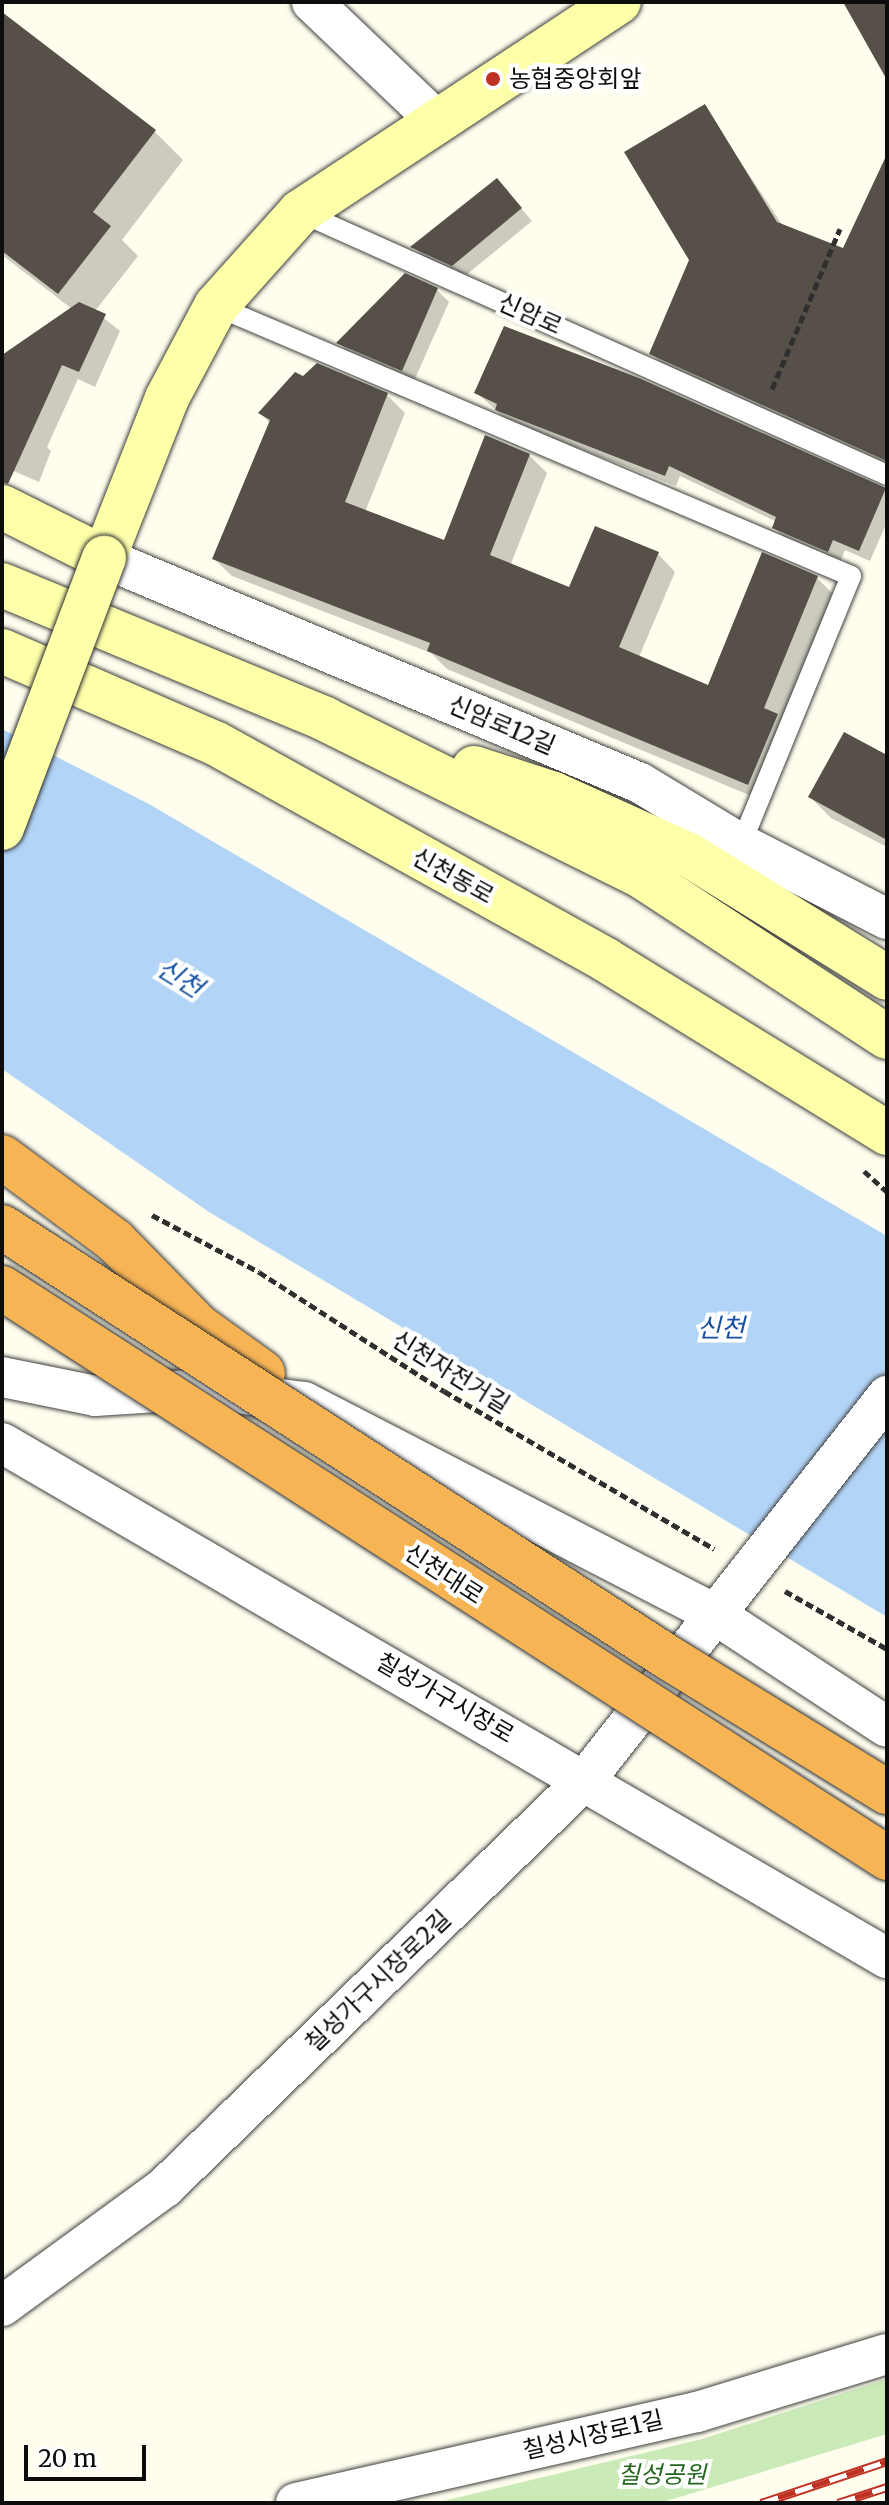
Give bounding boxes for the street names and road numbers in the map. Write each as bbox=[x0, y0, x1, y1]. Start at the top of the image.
street label: 신암로 bbox=[494, 287, 566, 341]
street label: 신암로12길 bbox=[444, 690, 560, 760]
street label: 신천동로 bbox=[407, 842, 499, 910]
street label: 신천자전거길 bbox=[387, 1325, 515, 1419]
street label: 신천대로 bbox=[399, 1538, 489, 1610]
street label: 칠성가구시장로 bbox=[371, 1647, 519, 1749]
street label: 칠성가구시장로2길 bbox=[299, 1904, 457, 2058]
street label: 칠성시장로1길 bbox=[520, 2405, 666, 2465]

